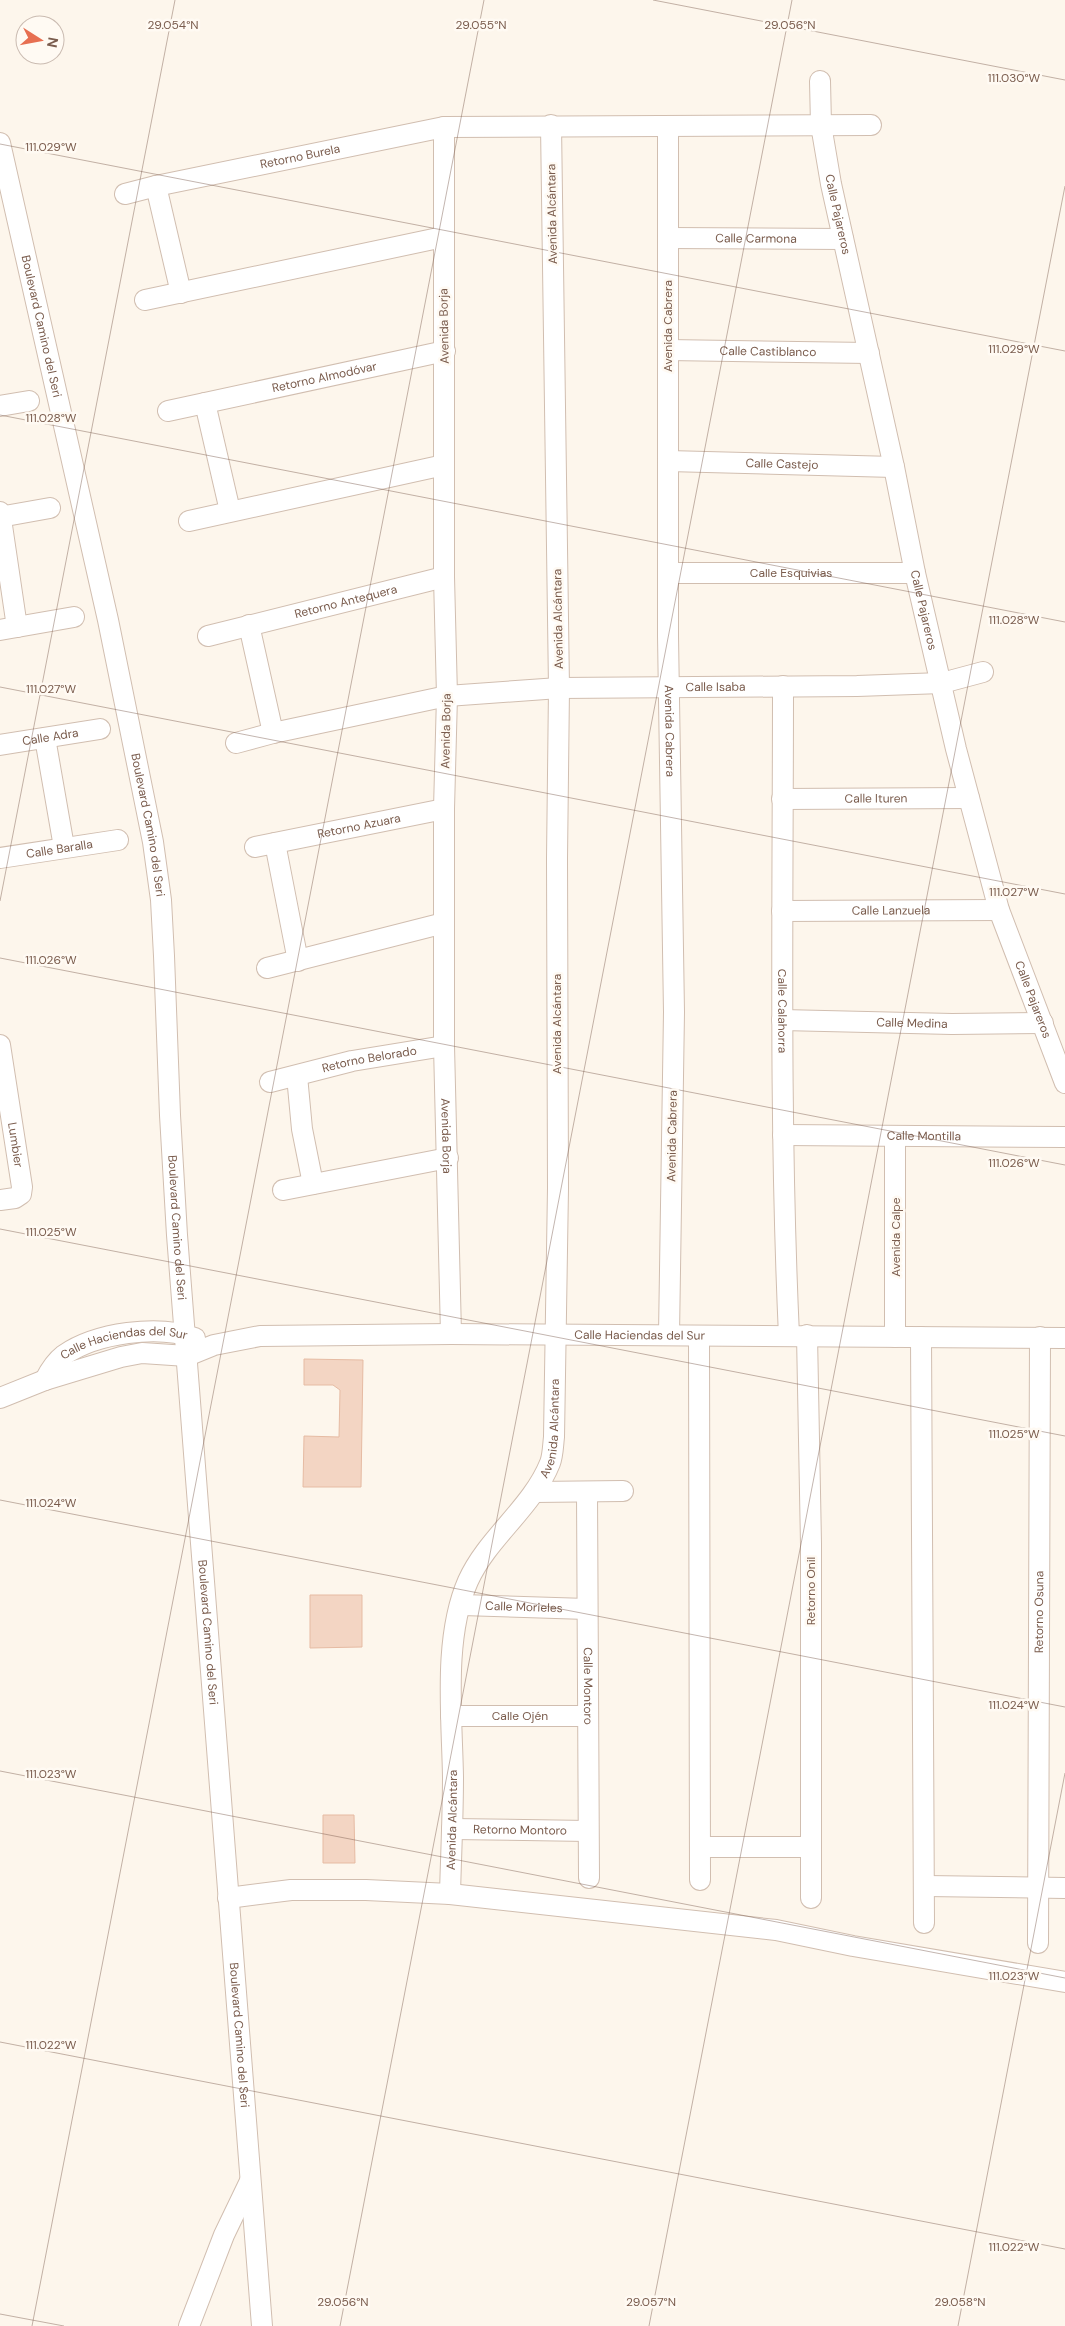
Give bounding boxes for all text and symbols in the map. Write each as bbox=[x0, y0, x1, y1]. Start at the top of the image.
north arrow bbox=[15, 15, 65, 65]
text: 29.054°N bbox=[147, 17, 199, 33]
text: 29.055°N bbox=[455, 17, 507, 33]
text: 29.056°N bbox=[764, 17, 816, 33]
text: N bbox=[43, 36, 63, 49]
text: 111.030°W bbox=[988, 70, 1041, 86]
text: 111.029°W bbox=[25, 139, 77, 155]
street label: Retorno Burela bbox=[259, 141, 341, 172]
street label: Avenida Alcántara bbox=[543, 164, 561, 264]
street label: Calle Pajareros bbox=[821, 173, 854, 256]
street label: Calle Carmona bbox=[715, 230, 797, 247]
street label: Boulevard Camino del Seri bbox=[18, 254, 65, 399]
street label: Avenida Cabrera bbox=[660, 280, 676, 372]
street label: Avenida Borja bbox=[435, 288, 453, 364]
text: 111.029°W bbox=[988, 341, 1040, 357]
street label: Calle Castiblanco bbox=[720, 343, 816, 360]
street label: Retorno Almodóvar bbox=[271, 358, 379, 396]
text: 111.028°W bbox=[26, 410, 77, 426]
street label: Calle Castejo bbox=[745, 455, 819, 473]
street label: Calle Esquivias bbox=[750, 565, 832, 581]
street label: Avenida Alcántara bbox=[549, 569, 567, 669]
street label: Calle Pajareros bbox=[907, 569, 941, 652]
street label: Retorno Antequera bbox=[293, 581, 399, 622]
text: 111.028°W bbox=[989, 612, 1040, 628]
street label: Calle Isaba bbox=[685, 679, 746, 695]
text: 111.027°W bbox=[26, 681, 76, 697]
street label: Avenida Cabrera bbox=[661, 685, 678, 777]
street label: Avenida Borja bbox=[437, 693, 455, 769]
street label: Calle Adra bbox=[21, 725, 80, 749]
street label: Boulevard Camino del Seri bbox=[127, 752, 168, 898]
street label: Calle Ituren bbox=[845, 790, 908, 807]
street label: Retorno Azuara bbox=[316, 810, 402, 842]
street label: Calle Baralla bbox=[25, 836, 94, 862]
text: 111.027°W bbox=[989, 884, 1039, 900]
street label: Calle Lanzuela bbox=[852, 902, 930, 919]
text: 111.026°W bbox=[25, 952, 77, 968]
street label: Calle Pajareros bbox=[1011, 959, 1055, 1041]
street label: Calle Calahorra bbox=[774, 969, 790, 1053]
street label: Avenida Alcántara bbox=[549, 974, 565, 1074]
street label: Calle Medina bbox=[876, 1014, 948, 1032]
street label: Retorno Belorado bbox=[320, 1043, 418, 1076]
street label: Avenida Cabrera bbox=[663, 1090, 681, 1182]
street label: Avenida Borja bbox=[437, 1098, 455, 1174]
street label: Lumbier bbox=[4, 1121, 27, 1169]
street label: Calle Montilla bbox=[887, 1128, 961, 1144]
street label: Boulevard Camino del Seri bbox=[164, 1154, 190, 1301]
text: 111.026°W bbox=[988, 1155, 1040, 1171]
street label: Avenida Calpe bbox=[888, 1197, 904, 1277]
text: 111.025°W bbox=[25, 1224, 77, 1240]
street label: Calle Haciendas del Sur bbox=[57, 1323, 190, 1363]
street label: Calle Haciendas del Sur bbox=[574, 1327, 706, 1344]
street label: Avenida Alcántara bbox=[536, 1378, 563, 1481]
text: 111.025°W bbox=[988, 1426, 1040, 1442]
text: 111.024°W bbox=[26, 1495, 77, 1511]
street label: Retorno Onil bbox=[803, 1557, 819, 1625]
street label: Boulevard Camino del Seri bbox=[194, 1559, 222, 1705]
street label: Retorno Osuna bbox=[1031, 1571, 1047, 1653]
street label: Calle Morieles bbox=[485, 1598, 563, 1616]
street label: Calle Montoro bbox=[580, 1647, 596, 1725]
text: 111.024°W bbox=[989, 1697, 1040, 1713]
street label: Calle Ojén bbox=[492, 1708, 548, 1724]
text: 111.023°W bbox=[26, 1766, 77, 1782]
street label: Avenida Alcántara bbox=[443, 1770, 461, 1871]
street label: Retorno Montoro bbox=[473, 1821, 567, 1839]
street label: Boulevard Camino del Seri bbox=[226, 1962, 253, 2108]
text: 111.023°W bbox=[989, 1968, 1040, 1984]
text: 111.022°W bbox=[26, 2037, 77, 2053]
text: 111.022°W bbox=[989, 2239, 1040, 2255]
text: 29.056°N bbox=[317, 2294, 369, 2310]
text: 29.057°N bbox=[626, 2294, 676, 2310]
text: 29.058°N bbox=[934, 2294, 986, 2310]

